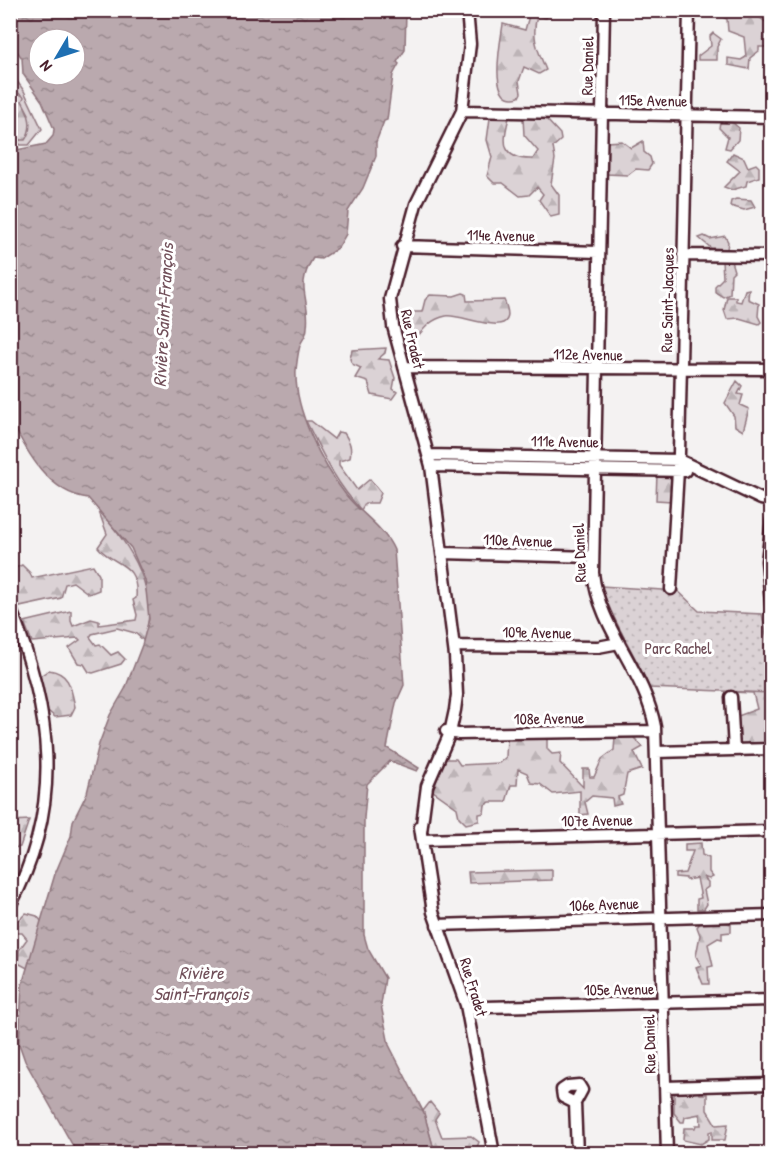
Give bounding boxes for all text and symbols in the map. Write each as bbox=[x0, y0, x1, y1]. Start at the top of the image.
north arrow bbox=[27, 27, 87, 87]
street label: Rue Daniel bbox=[575, 36, 599, 96]
text: N bbox=[34, 56, 57, 77]
street label: 115e Avenue bbox=[618, 88, 688, 112]
street label: 114e Avenue bbox=[467, 223, 536, 247]
water label: Rivière Saint-François bbox=[147, 240, 179, 387]
street label: Rue Saint-Jacques bbox=[655, 247, 679, 353]
street label: Rue Fradet bbox=[396, 307, 431, 371]
street label: 112e Avenue bbox=[553, 342, 624, 366]
street label: 111e Avenue bbox=[531, 429, 600, 453]
street label: Rue Daniel bbox=[567, 522, 591, 583]
street label: 110e Avenue bbox=[483, 528, 554, 552]
street label: 109e Avenue bbox=[502, 620, 573, 644]
park label: Parc Rachel bbox=[644, 637, 712, 659]
street label: 108e Avenue bbox=[514, 706, 585, 730]
street label: 107e Avenue bbox=[561, 808, 634, 832]
street label: 106e Avenue bbox=[569, 892, 640, 916]
street label: Rue Fradet bbox=[455, 955, 493, 1019]
water label: Rivière Saint-François bbox=[153, 960, 251, 1006]
street label: 105e Avenue bbox=[584, 977, 655, 1001]
street label: Rue Daniel bbox=[637, 1014, 661, 1074]

